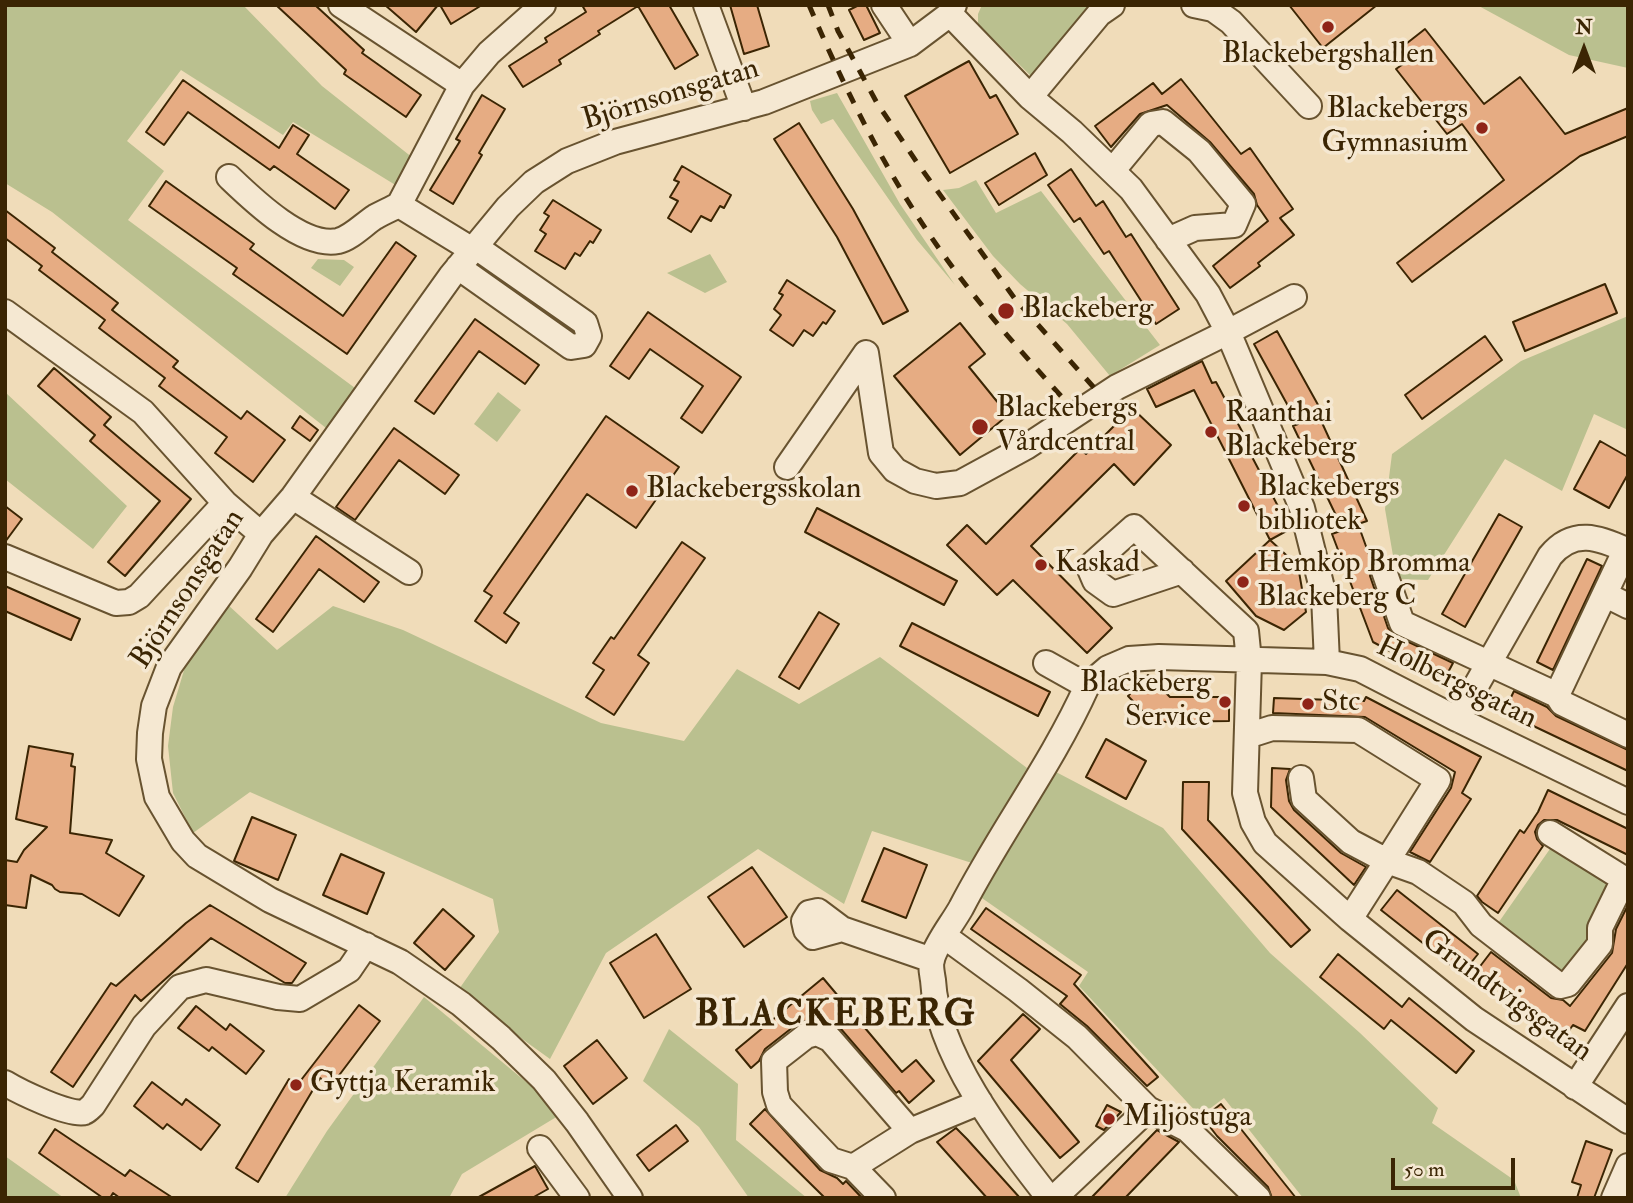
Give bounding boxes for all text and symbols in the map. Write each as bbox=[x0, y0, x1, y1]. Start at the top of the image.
north arrow bbox=[1549, 14, 1619, 84]
text: N bbox=[1575, 16, 1593, 40]
marker: Blackebergshallen bbox=[1320, 19, 1336, 35]
place label: Blackebergshallen bbox=[1222, 38, 1434, 74]
street label: Björnsonsgatan bbox=[578, 52, 764, 140]
place label: Blackebergs Gymnasium bbox=[1322, 93, 1468, 164]
marker: Blackebergs Gymnasium bbox=[1474, 120, 1490, 136]
place label: Blackeberg bbox=[1022, 293, 1153, 329]
marker: Blackeberg bbox=[996, 301, 1016, 321]
place label: Blackebergs Vårdcentral bbox=[996, 392, 1137, 462]
place label: Raanthai Blackeberg bbox=[1225, 397, 1356, 467]
marker: Blackebergs Vårdcentral bbox=[970, 417, 990, 437]
marker: Raanthai Blackeberg bbox=[1203, 424, 1219, 440]
place label: Blackebergs bibliotek bbox=[1258, 471, 1399, 542]
place label: Blackebergsskolan bbox=[646, 473, 861, 509]
marker: Blackebergsskolan bbox=[624, 483, 640, 499]
marker: Blackebergs bibliotek bbox=[1236, 498, 1252, 514]
street label: Björnsonsgatan bbox=[124, 504, 254, 676]
place label: Kaskad bbox=[1055, 547, 1140, 583]
place label: Hemköp Bromma Blackeberg C bbox=[1257, 547, 1471, 618]
marker: Kaskad bbox=[1033, 557, 1049, 573]
marker: Hemköp Bromma Blackeberg C bbox=[1235, 574, 1251, 590]
street label: Holbergsgatan bbox=[1370, 630, 1542, 738]
place label: Blackeberg Service bbox=[1080, 667, 1211, 738]
place label: Stc bbox=[1322, 686, 1360, 722]
marker: Blackeberg Service bbox=[1217, 694, 1233, 710]
marker: Stc bbox=[1300, 696, 1316, 712]
street label: Grundtvigsgatan bbox=[1414, 923, 1598, 1071]
district label: BLACKEBERG bbox=[696, 995, 976, 1039]
place label: Gyttja Keramik bbox=[310, 1067, 496, 1103]
marker: Gyttja Keramik bbox=[288, 1077, 304, 1093]
place label: Miljöstuga bbox=[1123, 1101, 1252, 1137]
marker: Miljöstuga bbox=[1101, 1111, 1117, 1127]
scale bar bbox=[1395, 1144, 1519, 1188]
text: 50 m bbox=[1404, 1156, 1445, 1183]

